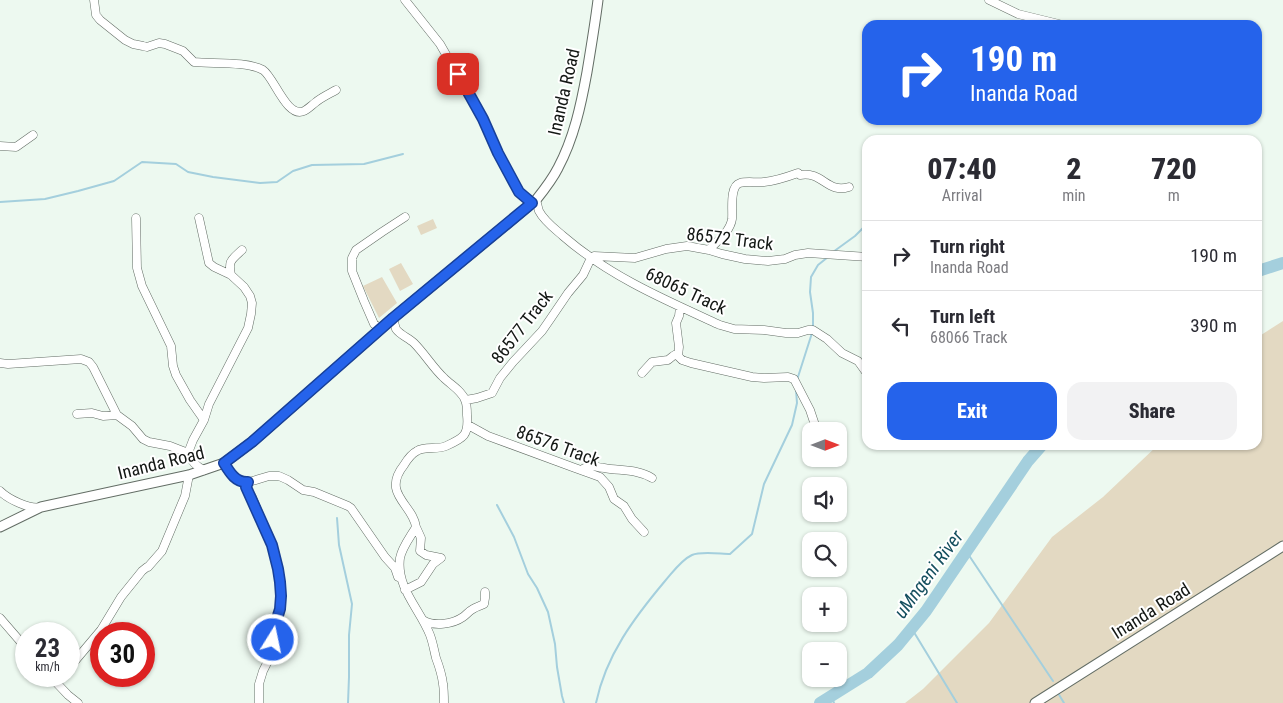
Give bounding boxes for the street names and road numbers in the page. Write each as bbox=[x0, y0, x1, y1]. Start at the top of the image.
street label: Inanda Road bbox=[543, 46, 584, 137]
street label: 86572 Track bbox=[686, 223, 775, 254]
street label: 68065 Track bbox=[642, 263, 730, 318]
street label: 86577 Track bbox=[487, 286, 557, 367]
street label: 86576 Track bbox=[514, 421, 603, 470]
street label: Inanda Road bbox=[115, 442, 206, 483]
street label: Inanda Road bbox=[1108, 578, 1194, 643]

